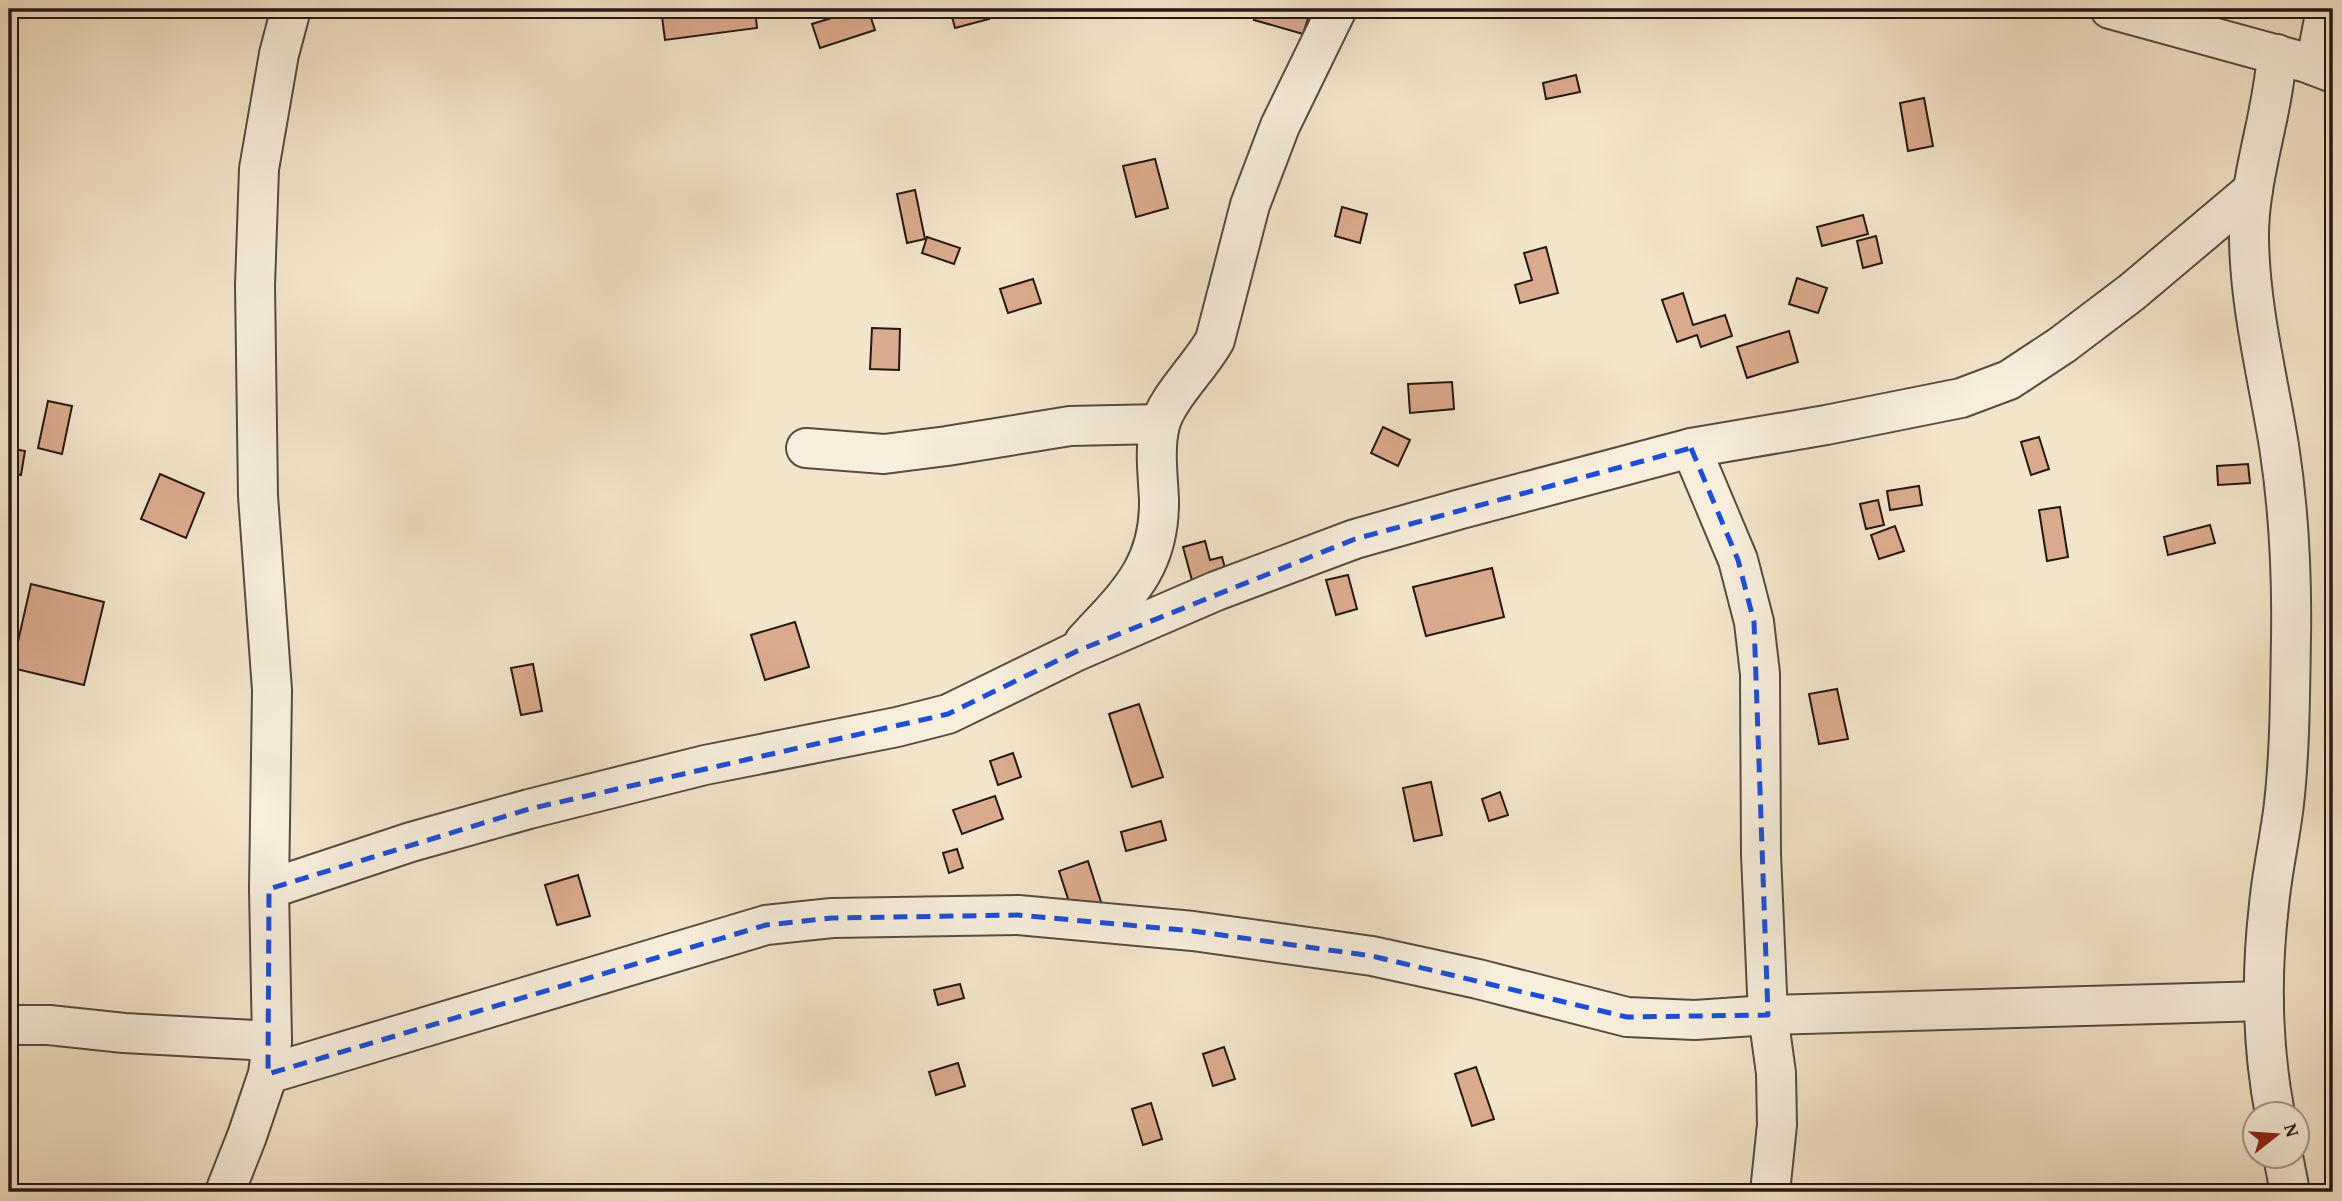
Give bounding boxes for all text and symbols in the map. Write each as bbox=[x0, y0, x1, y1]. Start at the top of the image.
north arrow bbox=[2240, 1100, 2310, 1170]
text: N bbox=[2277, 1120, 2308, 1140]

